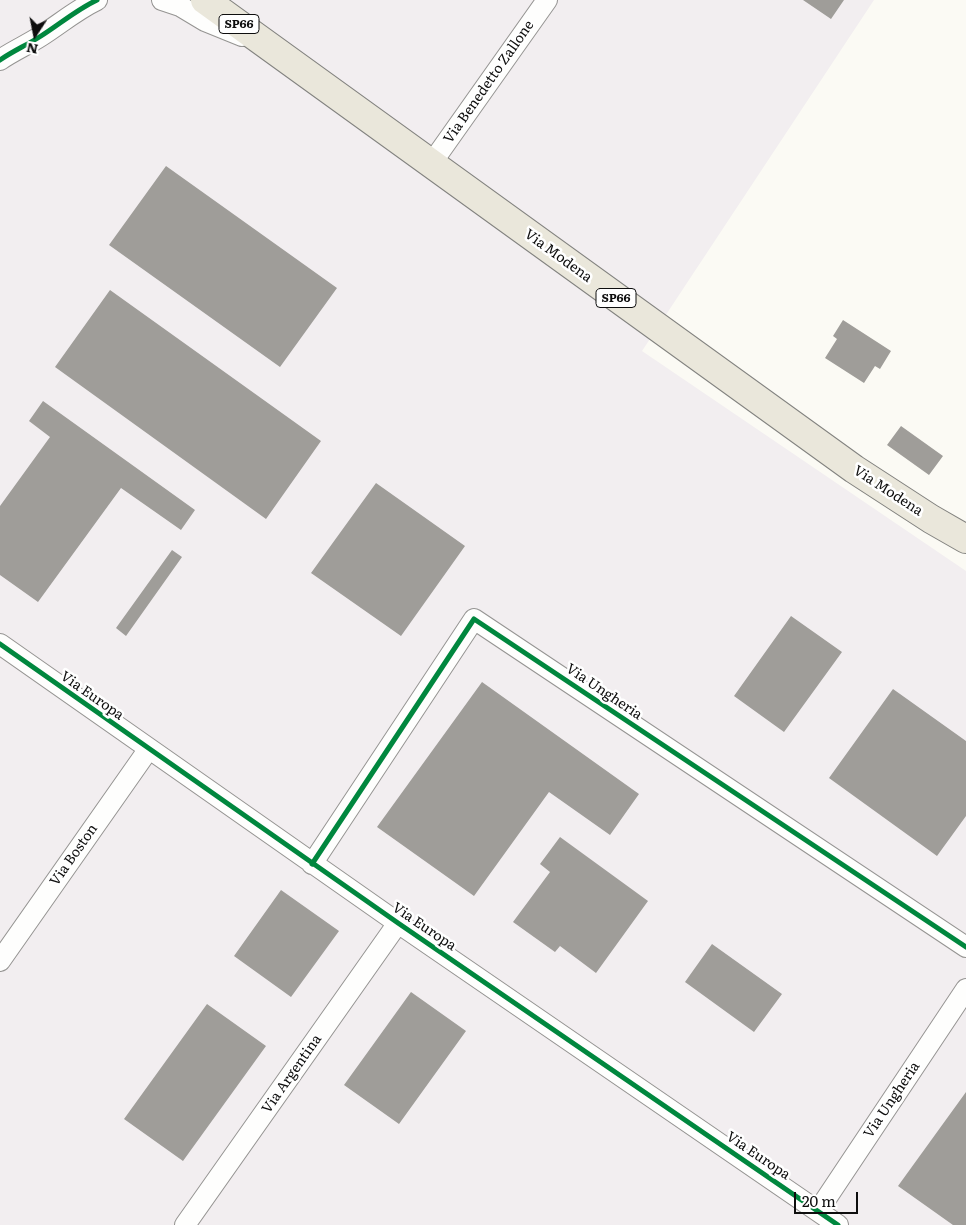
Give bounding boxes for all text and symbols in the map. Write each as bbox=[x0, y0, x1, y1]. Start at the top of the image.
north arrow bbox=[10, 10, 60, 60]
road number: SP66 bbox=[219, 14, 259, 34]
street label: Via Benedetto Zallone bbox=[440, 17, 538, 147]
text: N bbox=[24, 39, 40, 61]
street label: Via Modena bbox=[521, 226, 595, 286]
road number: SP66 bbox=[596, 288, 636, 308]
street label: Via Modena bbox=[850, 462, 926, 520]
street label: Via Ungheria bbox=[563, 660, 645, 724]
street label: Via Europa bbox=[57, 668, 127, 724]
street label: Via Boston bbox=[47, 821, 101, 889]
street label: Via Europa bbox=[389, 899, 459, 955]
street label: Via Argentina bbox=[259, 1031, 325, 1117]
street label: Via Ungheria bbox=[860, 1059, 924, 1141]
street label: Via Europa bbox=[723, 1128, 793, 1184]
scale bar bbox=[796, 1182, 860, 1214]
text: 20 m bbox=[802, 1189, 836, 1212]

